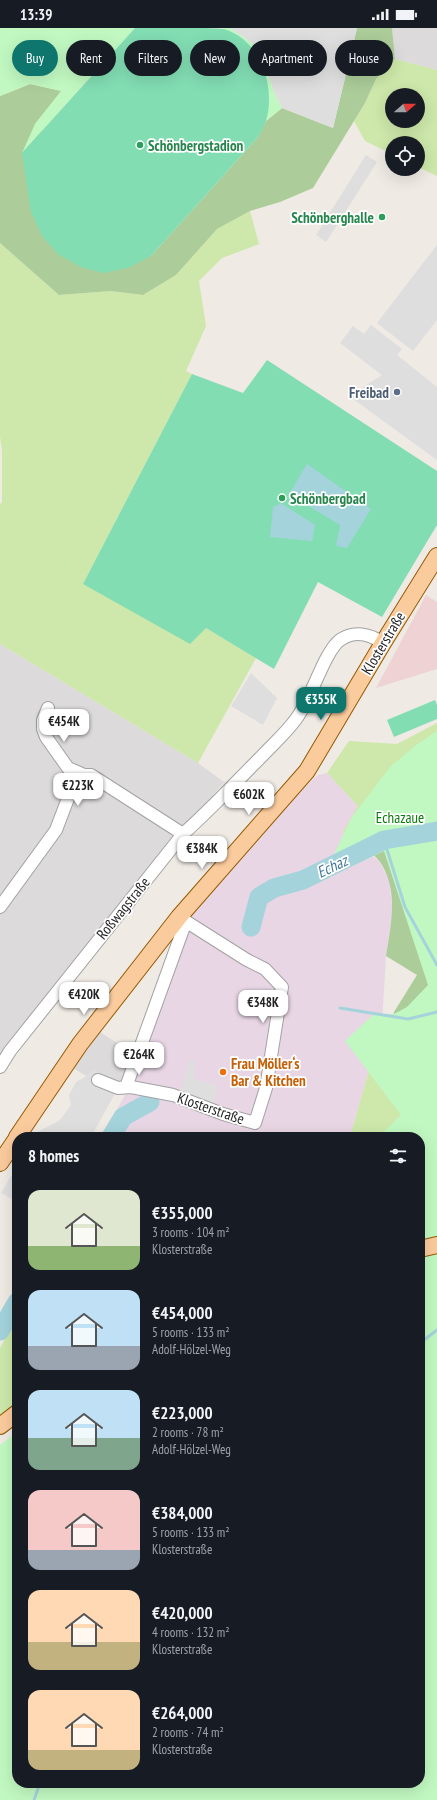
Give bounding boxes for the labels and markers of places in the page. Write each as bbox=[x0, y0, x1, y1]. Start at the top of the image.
place label: Schönbergstadion bbox=[148, 136, 244, 155]
marker: Schönbergstadion bbox=[135, 140, 145, 150]
place label: Schönberghalle bbox=[291, 208, 374, 227]
marker: Schönberghalle bbox=[377, 212, 387, 222]
place label: Freibad bbox=[349, 383, 389, 402]
marker: Freibad bbox=[392, 387, 402, 397]
place label: Schönbergbad bbox=[290, 489, 366, 508]
marker: Schönbergbad bbox=[277, 493, 287, 503]
pin: €355K bbox=[293, 687, 349, 721]
pin: €454K bbox=[36, 709, 92, 743]
pin: €223K bbox=[50, 773, 106, 807]
pin: €602K bbox=[221, 782, 277, 816]
pin: €384K bbox=[174, 836, 230, 870]
pin: €420K bbox=[56, 982, 112, 1016]
pin: €348K bbox=[235, 990, 291, 1024]
pin: €264K bbox=[111, 1042, 167, 1076]
place label: Frau Möller‘s Bar & Kitchen bbox=[231, 1054, 306, 1090]
marker: Frau Möller‘s Bar & Kitchen bbox=[218, 1067, 228, 1077]

